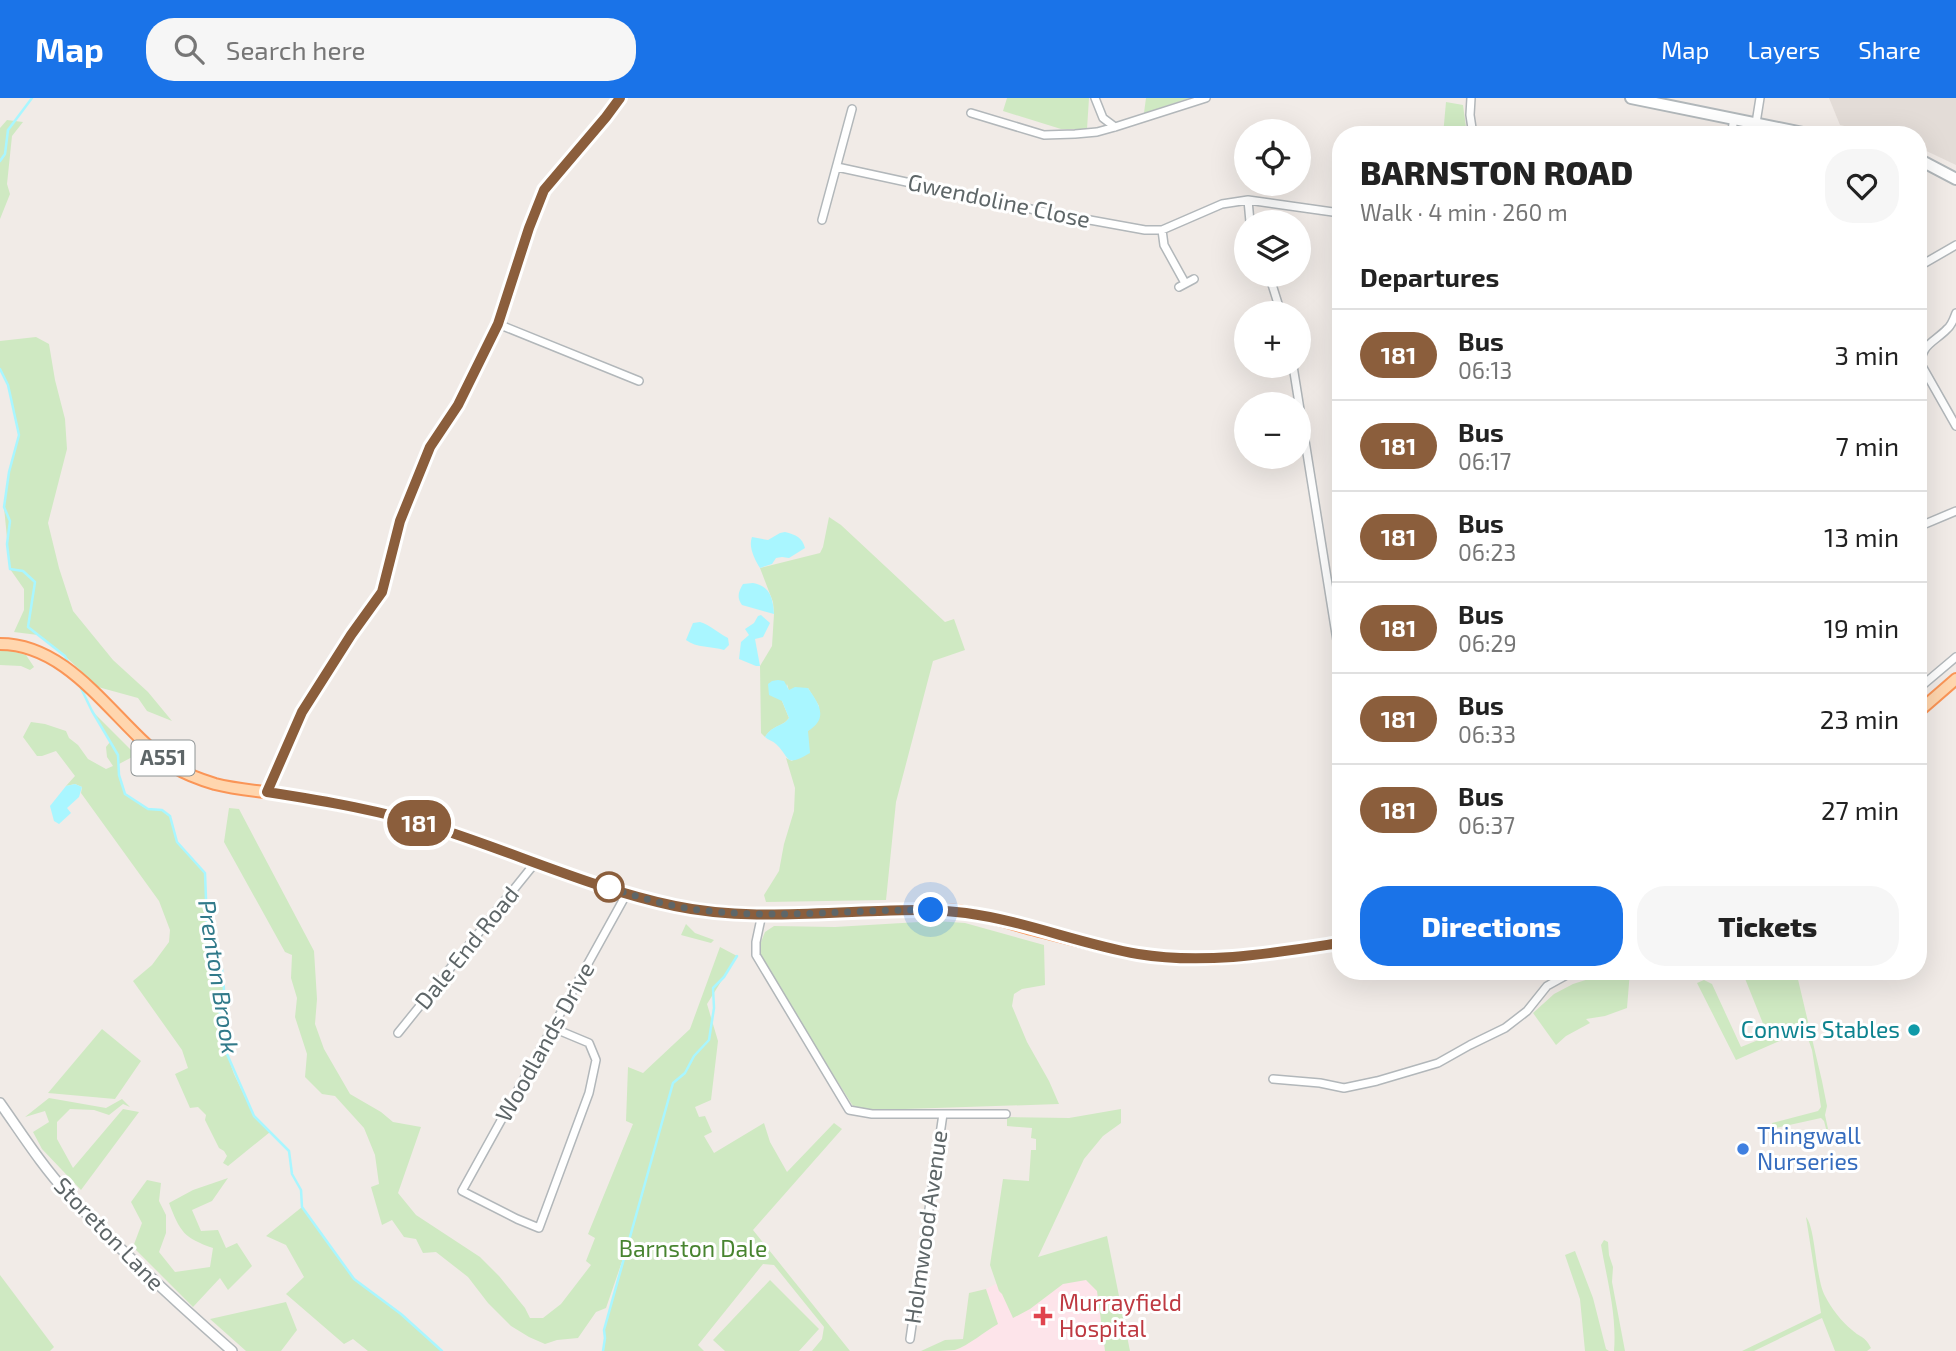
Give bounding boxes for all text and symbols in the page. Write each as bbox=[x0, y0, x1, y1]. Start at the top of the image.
search box bbox=[146, 18, 636, 81]
text: Map bbox=[35, 29, 104, 69]
icon: search bbox=[170, 30, 208, 68]
text: Search here bbox=[226, 34, 365, 65]
text: Map bbox=[1661, 35, 1709, 64]
text: Layers bbox=[1747, 35, 1820, 64]
text: Share bbox=[1858, 35, 1921, 64]
map controls bbox=[1234, 119, 1311, 469]
button: locate bbox=[1234, 119, 1311, 196]
button: heart bbox=[1825, 149, 1899, 223]
text: BARNSTON ROAD bbox=[1360, 152, 1633, 192]
street label: Gwendoline Close bbox=[905, 167, 1093, 233]
text: Walk · 4 min · 260 m bbox=[1360, 198, 1568, 226]
button: layers bbox=[1234, 210, 1311, 287]
text: Departures bbox=[1360, 261, 1499, 292]
button: + bbox=[1234, 301, 1311, 378]
text: Bus bbox=[1458, 325, 1504, 356]
text: 3 min bbox=[1834, 339, 1899, 370]
text: 181 bbox=[1381, 340, 1416, 369]
text: 06:13 bbox=[1458, 356, 1512, 384]
button: − bbox=[1234, 392, 1311, 469]
text: Bus bbox=[1458, 416, 1504, 447]
text: 7 min bbox=[1836, 430, 1899, 461]
text: 181 bbox=[1381, 431, 1416, 460]
text: 06:17 bbox=[1458, 447, 1511, 475]
text: Bus bbox=[1458, 507, 1504, 538]
text: 13 min bbox=[1824, 521, 1899, 552]
text: 181 bbox=[1381, 522, 1416, 551]
text: 06:23 bbox=[1458, 538, 1516, 566]
text: Bus bbox=[1458, 598, 1504, 629]
text: 19 min bbox=[1824, 612, 1899, 643]
text: 181 bbox=[1381, 613, 1416, 642]
text: 06:29 bbox=[1458, 629, 1517, 657]
text: Bus bbox=[1458, 689, 1504, 720]
text: 23 min bbox=[1820, 703, 1899, 734]
text: 181 bbox=[1381, 704, 1416, 733]
text: 06:33 bbox=[1458, 720, 1516, 748]
road number: A551 bbox=[132, 740, 194, 776]
text: Bus bbox=[1458, 780, 1504, 811]
text: 27 min bbox=[1821, 794, 1899, 825]
text: 181 bbox=[1381, 795, 1416, 824]
line badge: 181 bbox=[379, 800, 459, 846]
text: 181 bbox=[401, 808, 437, 837]
text: 06:37 bbox=[1458, 811, 1515, 839]
unlabelled marker bbox=[594, 872, 624, 902]
street label: Dale End Road bbox=[408, 880, 524, 1014]
button: Directions bbox=[1360, 886, 1623, 966]
button: Tickets bbox=[1637, 886, 1899, 966]
your location bbox=[913, 892, 948, 927]
water label: Prenton Brook bbox=[193, 898, 246, 1056]
street label: Woodlands Drive bbox=[489, 957, 600, 1126]
place label: Conwis Stables bbox=[1741, 1015, 1900, 1043]
marker: Conwis Stables bbox=[1906, 1022, 1922, 1038]
place label: Thingwall Nurseries bbox=[1757, 1121, 1861, 1175]
street label: Holmwood Avenue bbox=[898, 1128, 952, 1325]
marker: Thingwall Nurseries bbox=[1735, 1141, 1751, 1157]
street label: Storeton Lane bbox=[49, 1171, 171, 1296]
park label: Barnston Dale bbox=[619, 1234, 767, 1262]
place label: Murrayfield Hospital bbox=[1059, 1288, 1182, 1342]
marker: Murrayfield Hospital bbox=[1033, 1306, 1053, 1326]

